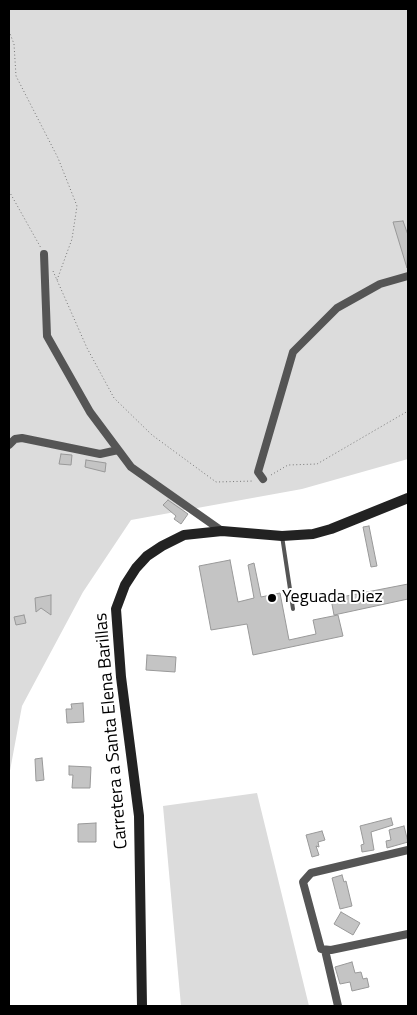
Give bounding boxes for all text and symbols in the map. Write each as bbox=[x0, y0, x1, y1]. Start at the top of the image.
place label: Yeguada Diez bbox=[282, 587, 383, 609]
marker: Yeguada Diez bbox=[266, 592, 278, 604]
street label: Carretera a Santa Elena Barillas bbox=[91, 612, 133, 850]

